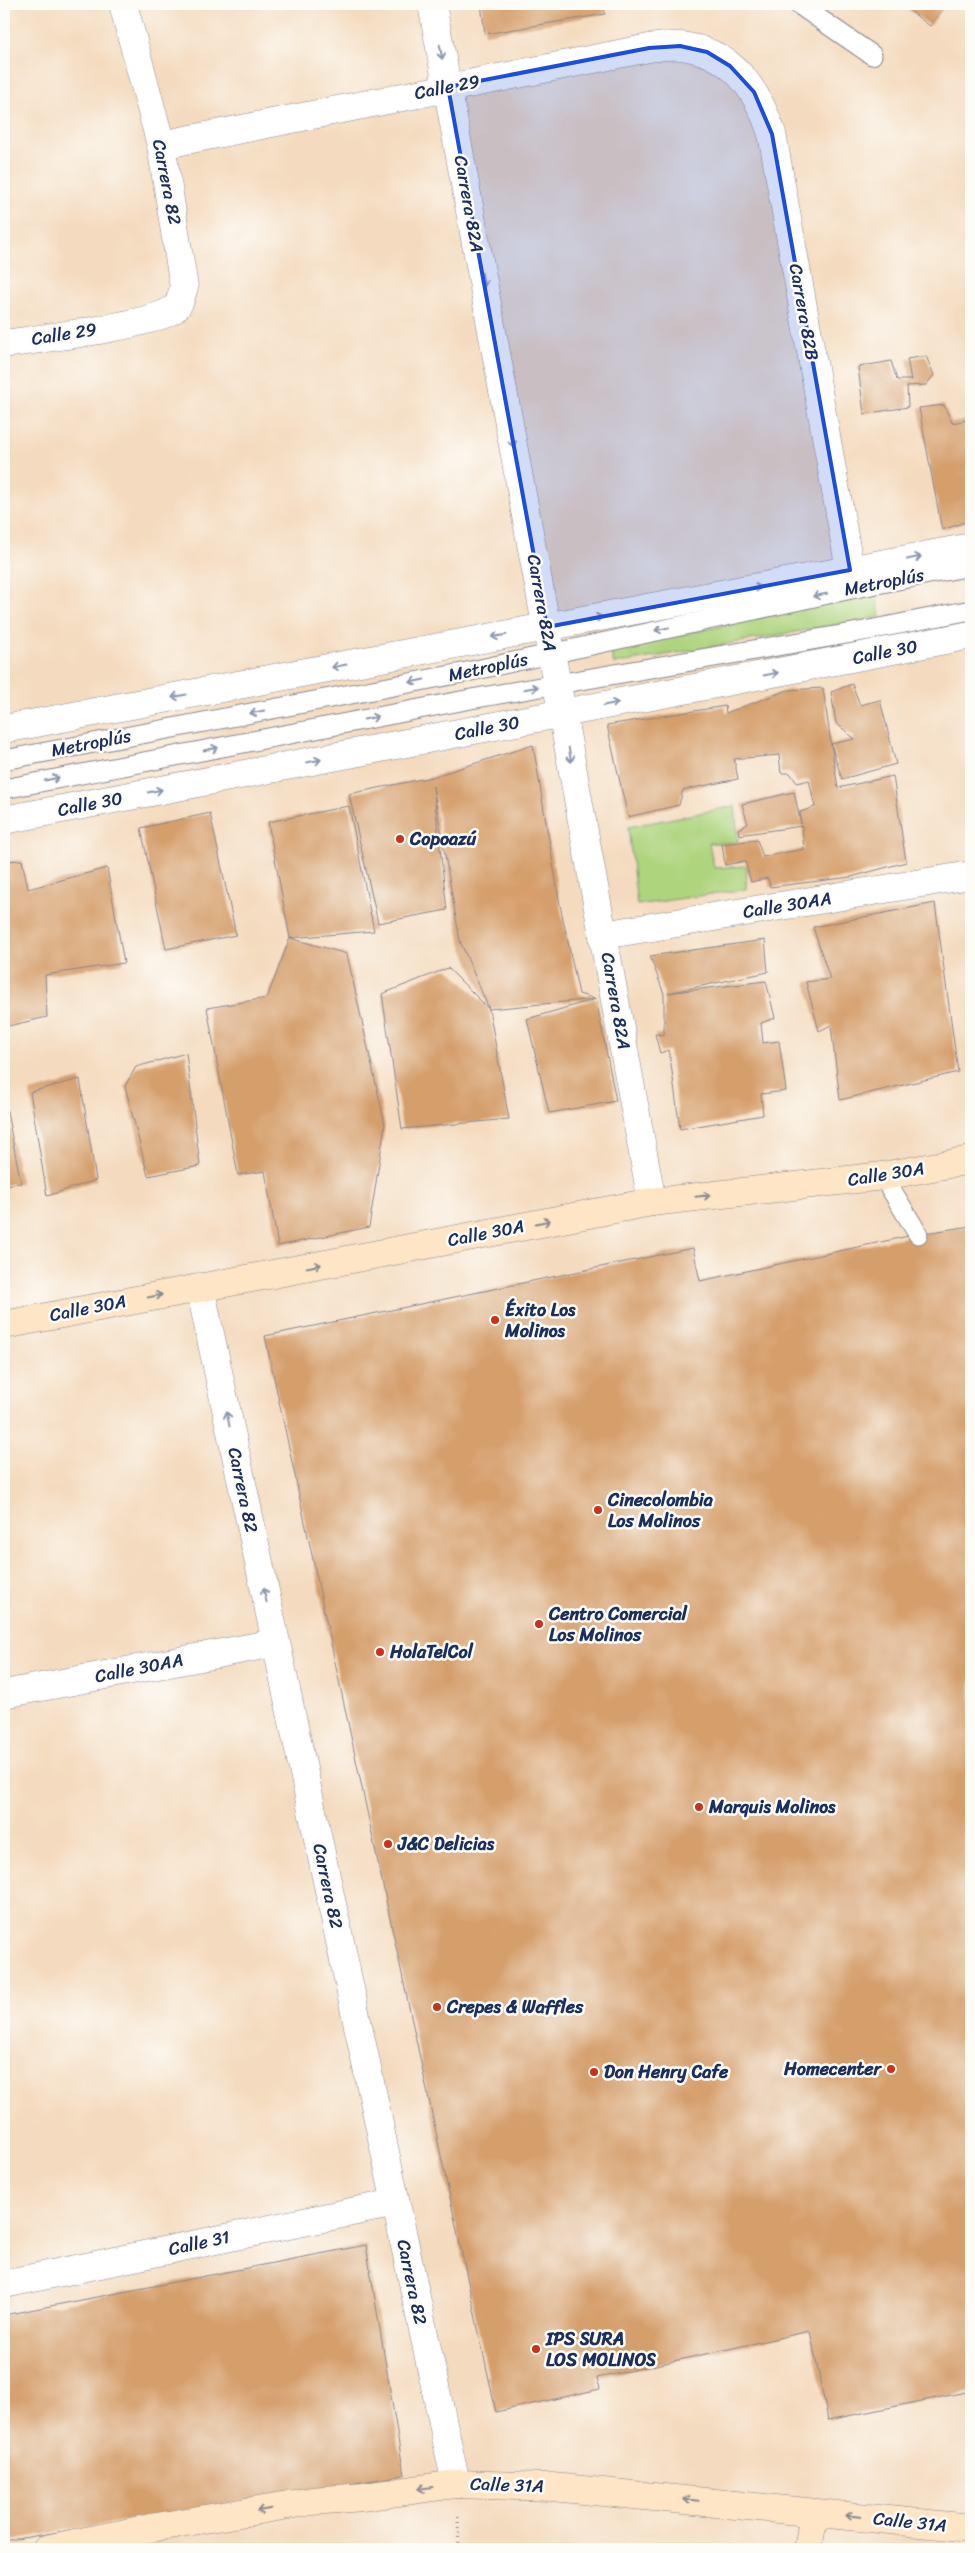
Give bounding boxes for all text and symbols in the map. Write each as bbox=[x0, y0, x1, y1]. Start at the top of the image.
one-way arrow bbox=[437, 43, 447, 59]
street label: Calle 29 bbox=[412, 65, 482, 109]
street label: Carrera 82 bbox=[143, 136, 191, 228]
street label: Carrera 82A bbox=[445, 153, 493, 255]
street label: Carrera 82B bbox=[780, 261, 828, 363]
one-way arrow bbox=[479, 272, 489, 288]
street label: Calle 29 bbox=[29, 313, 99, 355]
one-way arrow bbox=[508, 432, 518, 448]
street label: Carrera 82A bbox=[518, 552, 566, 654]
one-way arrow bbox=[906, 553, 922, 563]
street label: Metroplús bbox=[841, 558, 927, 605]
one-way arrow bbox=[746, 583, 762, 592]
one-way arrow bbox=[813, 591, 829, 601]
one-way arrow bbox=[586, 613, 602, 623]
one-way arrow bbox=[654, 625, 670, 635]
street label: Calle 30 bbox=[850, 630, 920, 674]
one-way arrow bbox=[491, 632, 507, 642]
street label: Metroplús bbox=[445, 643, 532, 691]
one-way arrow bbox=[332, 662, 348, 672]
one-way arrow bbox=[763, 668, 779, 678]
one-way arrow bbox=[409, 677, 425, 687]
one-way arrow bbox=[522, 683, 538, 693]
one-way arrow bbox=[172, 692, 188, 702]
one-way arrow bbox=[603, 699, 619, 709]
street label: Calle 30 bbox=[452, 706, 522, 750]
one-way arrow bbox=[250, 707, 266, 717]
one-way arrow bbox=[362, 713, 378, 722]
street label: Metroplús bbox=[48, 719, 134, 766]
one-way arrow bbox=[203, 743, 219, 753]
one-way arrow bbox=[566, 747, 576, 763]
one-way arrow bbox=[306, 755, 322, 765]
one-way arrow bbox=[43, 774, 59, 784]
street label: Calle 30 bbox=[55, 782, 125, 826]
one-way arrow bbox=[146, 786, 162, 796]
place label: Copoazú bbox=[409, 823, 477, 855]
marker: Copoazú bbox=[394, 833, 406, 845]
street label: Calle 30AA bbox=[740, 882, 834, 928]
street label: Carrera 82A bbox=[592, 950, 640, 1052]
street label: Calle 30A bbox=[845, 1152, 927, 1196]
one-way arrow bbox=[695, 1191, 711, 1201]
street label: Calle 30A bbox=[445, 1210, 527, 1256]
one-way arrow bbox=[534, 1217, 550, 1227]
one-way arrow bbox=[306, 1260, 322, 1270]
street label: Calle 30A bbox=[47, 1285, 129, 1331]
one-way arrow bbox=[146, 1290, 162, 1300]
place label: Éxito Los Molinos bbox=[504, 1294, 576, 1347]
marker: Éxito Los Molinos bbox=[489, 1314, 501, 1326]
one-way arrow bbox=[223, 1411, 232, 1427]
street label: Carrera 82 bbox=[218, 1444, 268, 1536]
place label: Cinecolombia Los Molinos bbox=[607, 1484, 714, 1537]
marker: Cinecolombia Los Molinos bbox=[592, 1504, 604, 1516]
one-way arrow bbox=[260, 1588, 269, 1604]
place label: Centro Comercial Los Molinos bbox=[548, 1598, 688, 1651]
marker: Centro Comercial Los Molinos bbox=[533, 1618, 545, 1630]
place label: HolaTelCol bbox=[389, 1636, 474, 1668]
street label: Calle 30AA bbox=[92, 1644, 186, 1692]
marker: HolaTelCol bbox=[374, 1646, 386, 1658]
place label: Marquis Molinos bbox=[708, 1791, 836, 1823]
marker: Marquis Molinos bbox=[693, 1801, 705, 1813]
place label: J&C Delicias bbox=[397, 1828, 495, 1860]
marker: J&C Delicias bbox=[382, 1838, 394, 1850]
street label: Carrera 82 bbox=[303, 1840, 353, 1932]
place label: Crepes & Waffles bbox=[446, 1991, 584, 2023]
marker: Crepes & Waffles bbox=[431, 2001, 443, 2013]
place label: Homecenter bbox=[783, 2053, 883, 2085]
place label: Don Henry Cafe bbox=[604, 2056, 729, 2088]
marker: Homecenter bbox=[885, 2063, 897, 2075]
marker: Don Henry Cafe bbox=[588, 2066, 600, 2078]
street label: Calle 31 bbox=[165, 2221, 233, 2265]
street label: Carrera 82 bbox=[387, 2236, 437, 2328]
place label: IPS SURA LOS MOLINOS bbox=[545, 2323, 656, 2376]
marker: IPS SURA LOS MOLINOS bbox=[530, 2343, 542, 2355]
street label: Calle 31A bbox=[470, 2468, 544, 2502]
one-way arrow bbox=[417, 2484, 433, 2494]
one-way arrow bbox=[684, 2495, 700, 2505]
street label: Calle 31A bbox=[872, 2502, 948, 2542]
one-way arrow bbox=[256, 2505, 272, 2515]
one-way arrow bbox=[845, 2512, 861, 2521]

